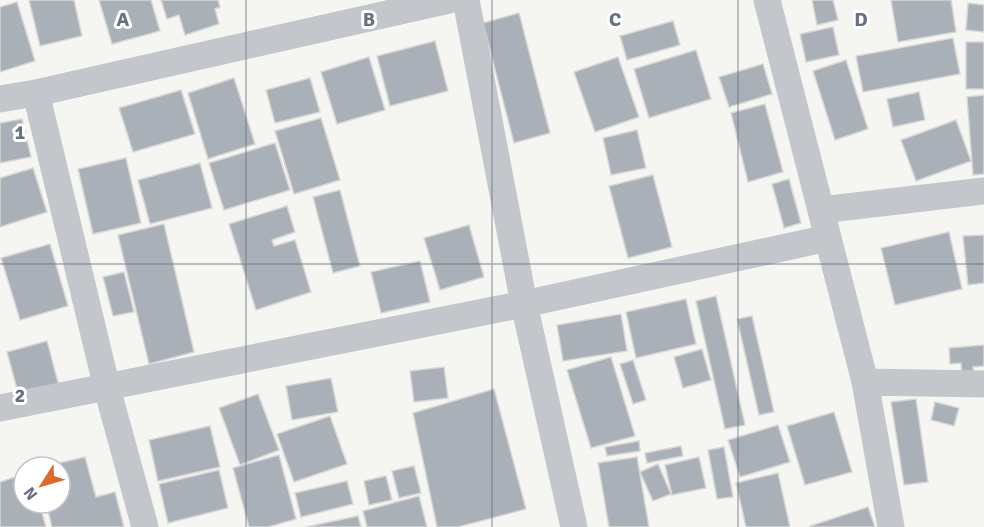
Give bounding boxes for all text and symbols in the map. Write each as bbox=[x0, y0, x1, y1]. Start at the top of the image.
text: A bbox=[117, 7, 130, 32]
text: B bbox=[363, 7, 375, 32]
text: C bbox=[609, 7, 621, 32]
text: D bbox=[854, 7, 868, 32]
text: 1 bbox=[15, 120, 26, 145]
text: 2 bbox=[15, 383, 25, 408]
north arrow bbox=[12, 455, 72, 515]
text: N bbox=[19, 483, 42, 504]

